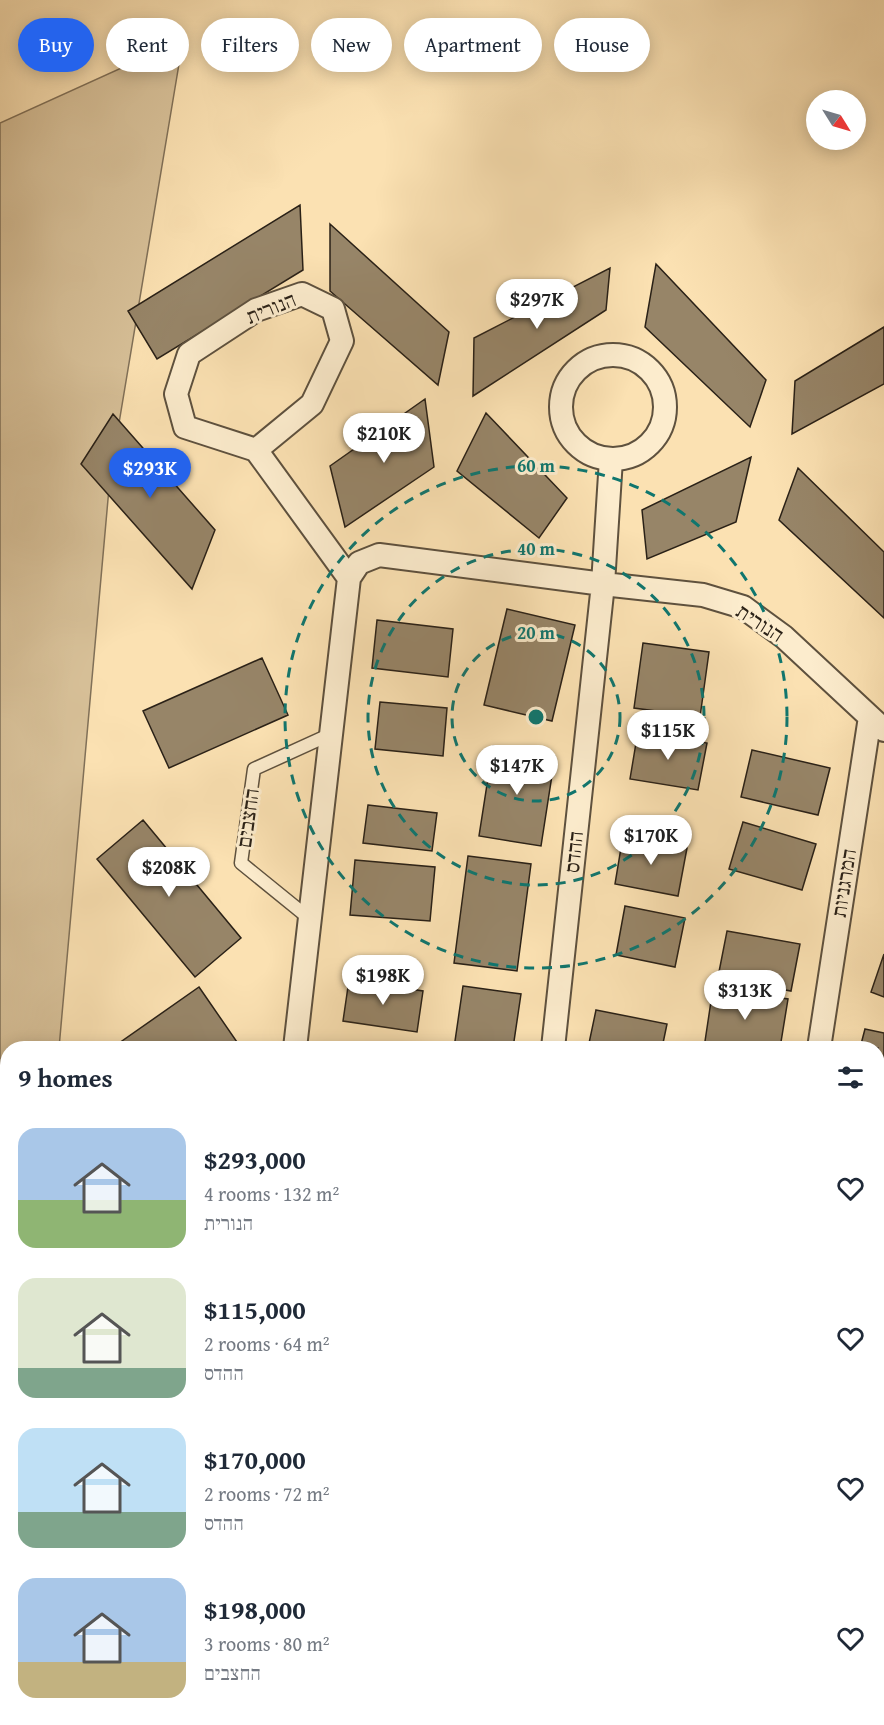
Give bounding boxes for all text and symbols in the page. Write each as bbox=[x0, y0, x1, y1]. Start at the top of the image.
chip: Buy bbox=[18, 18, 94, 72]
chip: Rent bbox=[106, 18, 189, 72]
chip: Filters bbox=[201, 18, 299, 72]
chip: New bbox=[311, 18, 392, 72]
chip: Apartment bbox=[404, 18, 542, 72]
chip: House bbox=[554, 18, 650, 72]
north arrow bbox=[806, 90, 866, 150]
map controls bbox=[806, 90, 866, 150]
pin: $297K bbox=[495, 279, 579, 330]
street label: הנורית bbox=[241, 284, 300, 332]
text: $297K bbox=[510, 284, 564, 313]
pin: $210K bbox=[342, 413, 426, 464]
text: $210K bbox=[357, 418, 411, 447]
pin: $293K bbox=[108, 448, 192, 499]
text: 60 m bbox=[517, 452, 556, 479]
text: $293K bbox=[123, 453, 177, 482]
text: 40 m bbox=[517, 535, 556, 562]
street label: הנורית bbox=[730, 596, 790, 650]
text: 20 m bbox=[517, 619, 556, 646]
centre of rings bbox=[526, 707, 546, 727]
pin: $115K bbox=[626, 710, 710, 761]
text: $115K bbox=[641, 715, 695, 744]
pin: $147K bbox=[475, 745, 559, 796]
text: $147K bbox=[490, 750, 544, 779]
street label: החצבים bbox=[228, 786, 267, 850]
pin: $170K bbox=[609, 815, 693, 866]
text: $170K bbox=[624, 820, 678, 849]
street label: ההדס bbox=[556, 830, 591, 874]
street label: המרגניות bbox=[823, 846, 864, 920]
pin: $208K bbox=[127, 847, 211, 898]
text: $208K bbox=[142, 852, 196, 881]
pin: $198K bbox=[341, 955, 425, 1006]
text: $198K bbox=[356, 960, 410, 989]
pin: $313K bbox=[703, 970, 787, 1021]
text: $313K bbox=[718, 975, 772, 1004]
text: 9 homes bbox=[18, 1058, 113, 1097]
icon: filters bbox=[834, 1061, 867, 1094]
text: $293,000 bbox=[204, 1140, 306, 1179]
icon: home bbox=[66, 1152, 138, 1224]
icon: heart bbox=[834, 1172, 867, 1205]
text: 4 rooms · 132 m² bbox=[204, 1179, 339, 1208]
text: הנורית bbox=[204, 1208, 253, 1237]
text: $115,000 bbox=[204, 1290, 306, 1329]
icon: home bbox=[66, 1302, 138, 1374]
icon: heart bbox=[834, 1322, 867, 1355]
text: 2 rooms · 64 m² bbox=[204, 1329, 330, 1358]
text: ההדס bbox=[204, 1358, 244, 1387]
text: $170,000 bbox=[204, 1440, 306, 1479]
icon: home bbox=[66, 1452, 138, 1524]
icon: heart bbox=[834, 1472, 867, 1505]
text: 2 rooms · 72 m² bbox=[204, 1479, 330, 1508]
text: ההדס bbox=[204, 1508, 244, 1537]
text: $198,000 bbox=[204, 1590, 306, 1629]
icon: home bbox=[66, 1602, 138, 1674]
icon: heart bbox=[834, 1622, 867, 1655]
text: 3 rooms · 80 m² bbox=[204, 1629, 330, 1658]
text: החצבים bbox=[204, 1658, 261, 1687]

